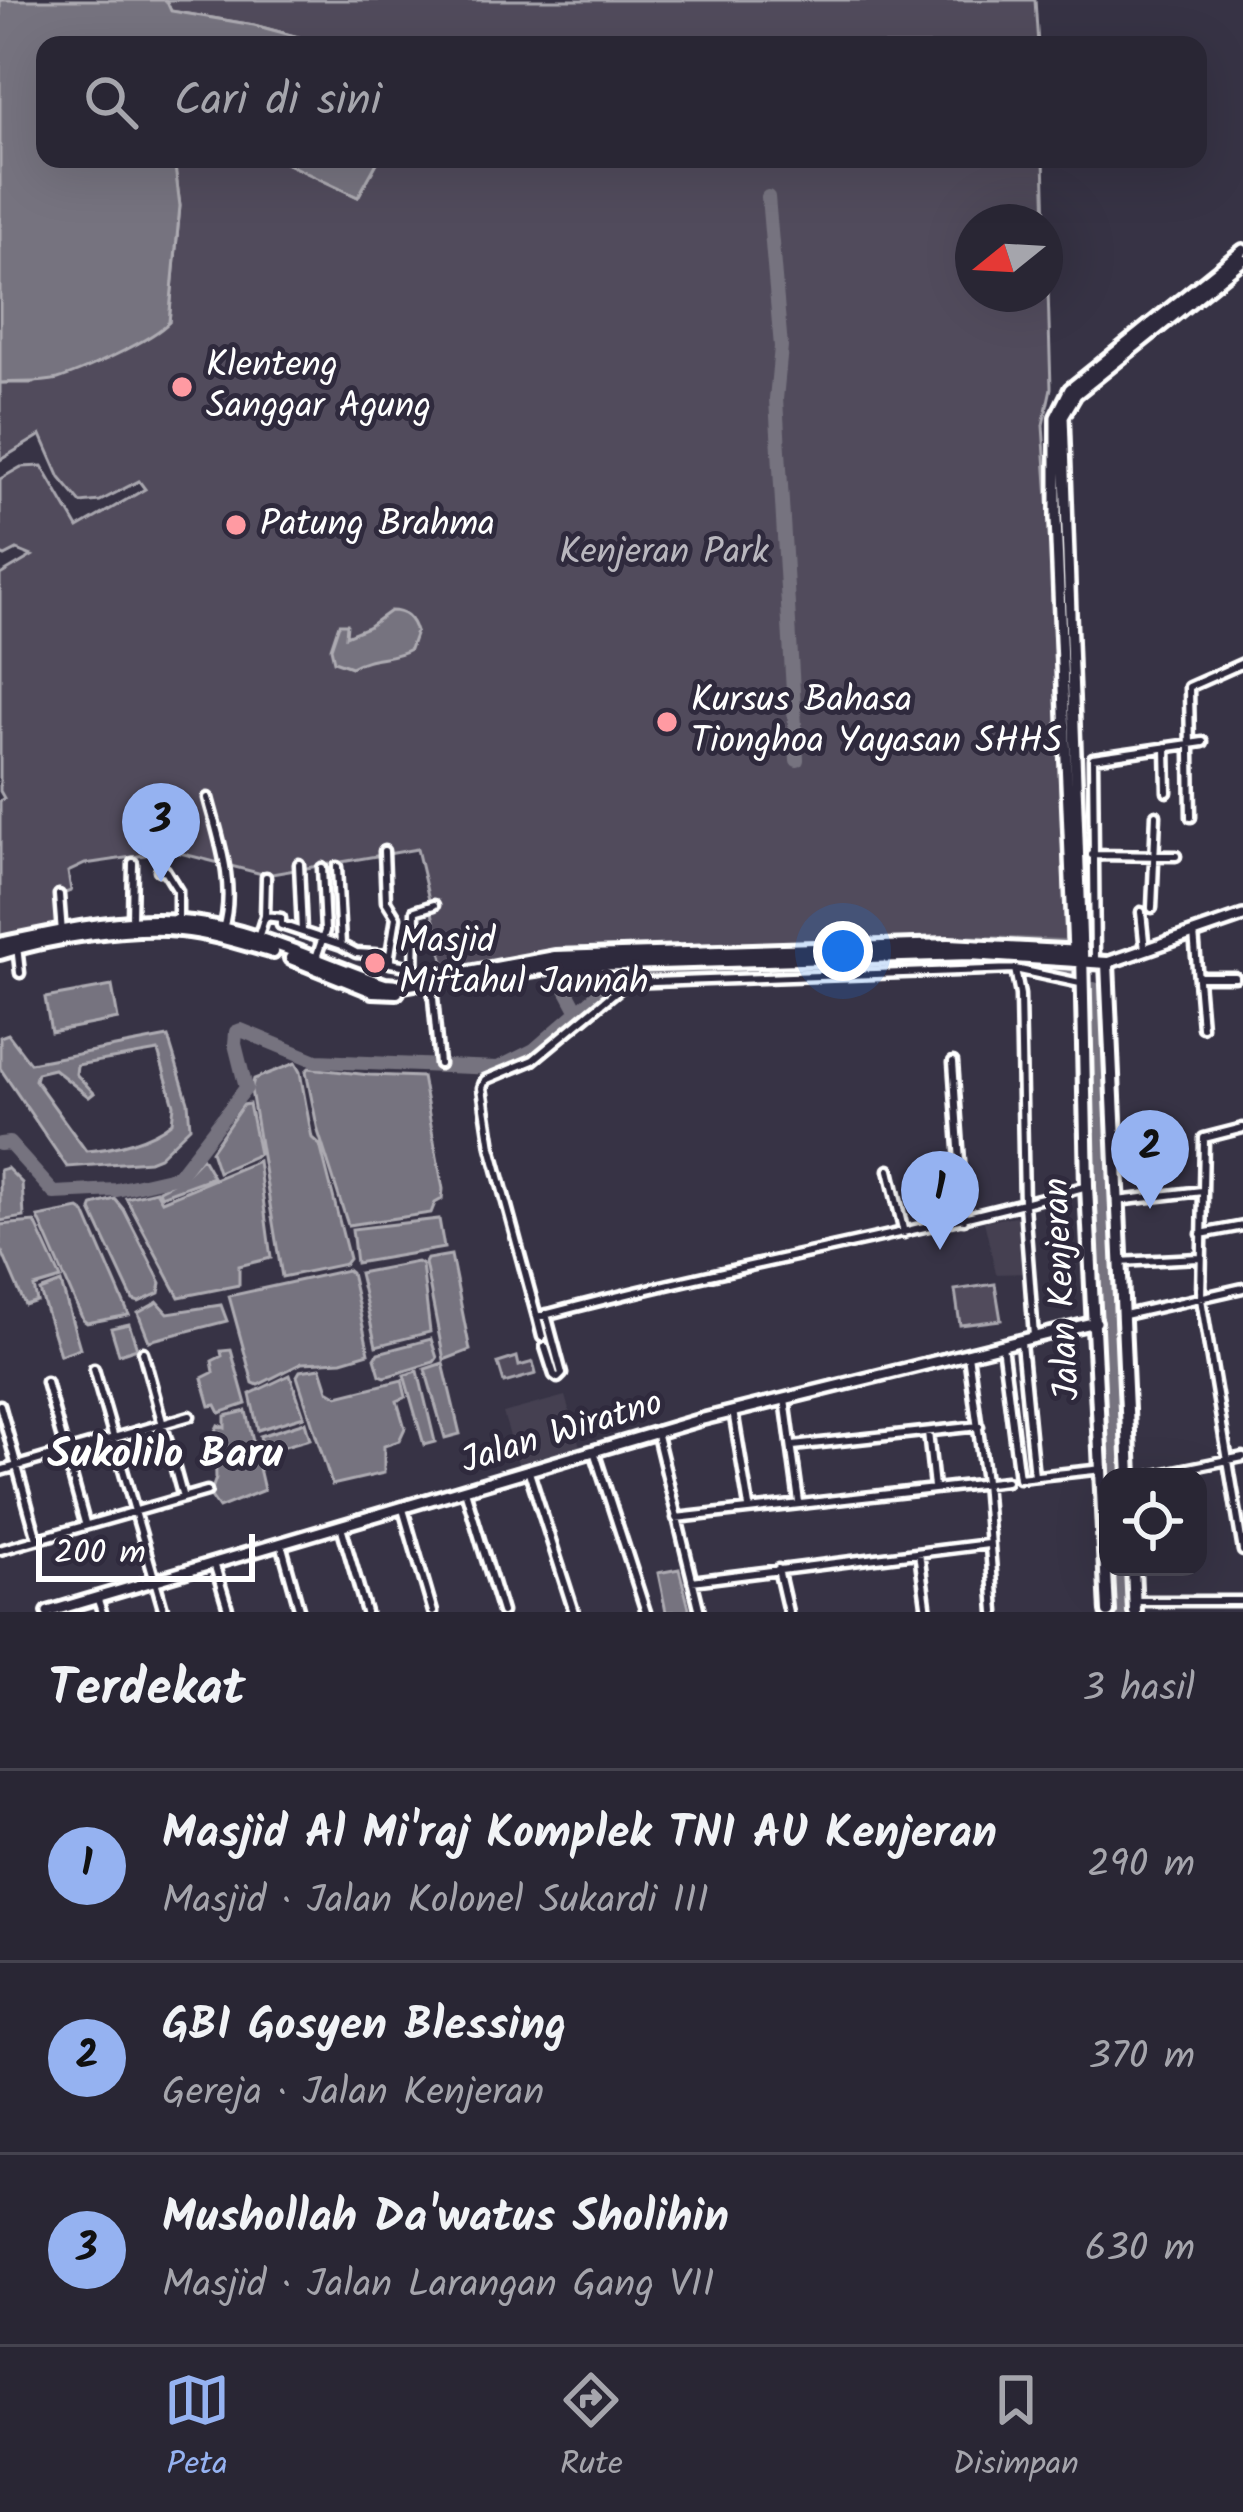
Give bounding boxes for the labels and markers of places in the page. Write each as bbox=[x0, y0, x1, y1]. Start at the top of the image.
place label: Klenteng Sanggar Agung bbox=[206, 338, 431, 436]
marker: Klenteng Sanggar Agung bbox=[169, 374, 195, 400]
place label: Patung Brahma bbox=[260, 497, 495, 554]
marker: Patung Brahma bbox=[223, 512, 249, 538]
place label: Kursus Bahasa Tionghoa Yayasan SHHS bbox=[691, 673, 1062, 771]
marker: Kursus Bahasa Tionghoa Yayasan SHHS bbox=[654, 709, 680, 735]
pin: 3 bbox=[122, 783, 200, 882]
place label: Masjid Miftahul Jannah bbox=[399, 914, 648, 1012]
marker: Masjid Miftahul Jannah bbox=[362, 950, 388, 976]
pin: 2 bbox=[1111, 1110, 1189, 1209]
pin: 1 bbox=[901, 1151, 979, 1250]

